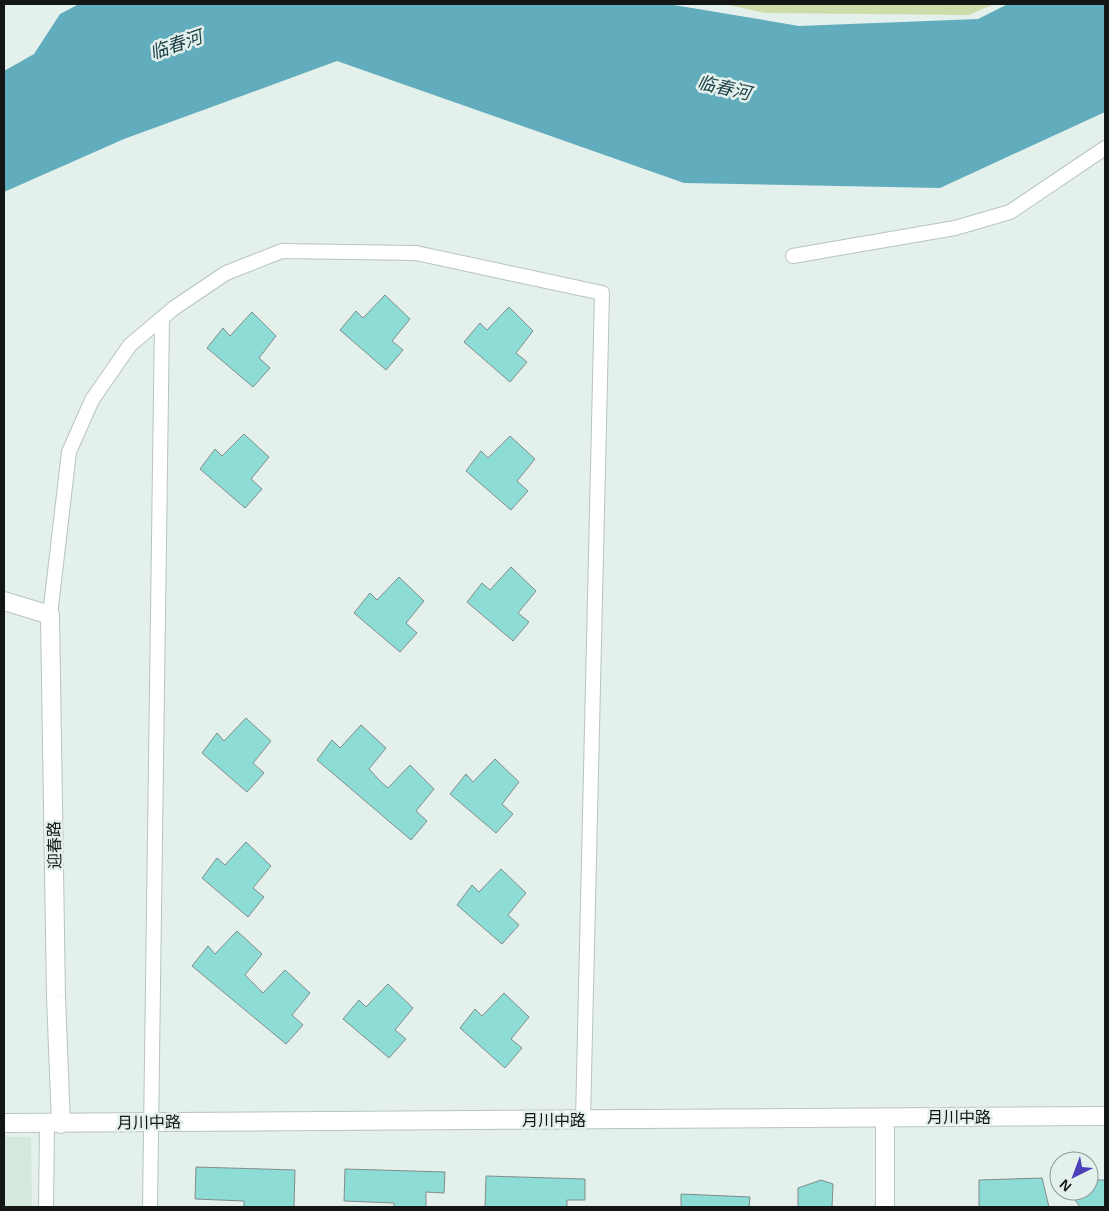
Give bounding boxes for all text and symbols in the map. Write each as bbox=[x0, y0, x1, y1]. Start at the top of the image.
water label: 临春河 bbox=[147, 26, 208, 63]
water label: 临春河 bbox=[695, 72, 755, 104]
street label: 迎春路 bbox=[46, 821, 63, 869]
street label: 月川中路 bbox=[927, 1109, 991, 1126]
street label: 月川中路 bbox=[522, 1112, 586, 1129]
street label: 月川中路 bbox=[117, 1113, 181, 1132]
north arrow bbox=[1049, 1151, 1099, 1201]
text: N bbox=[1056, 1176, 1074, 1195]

